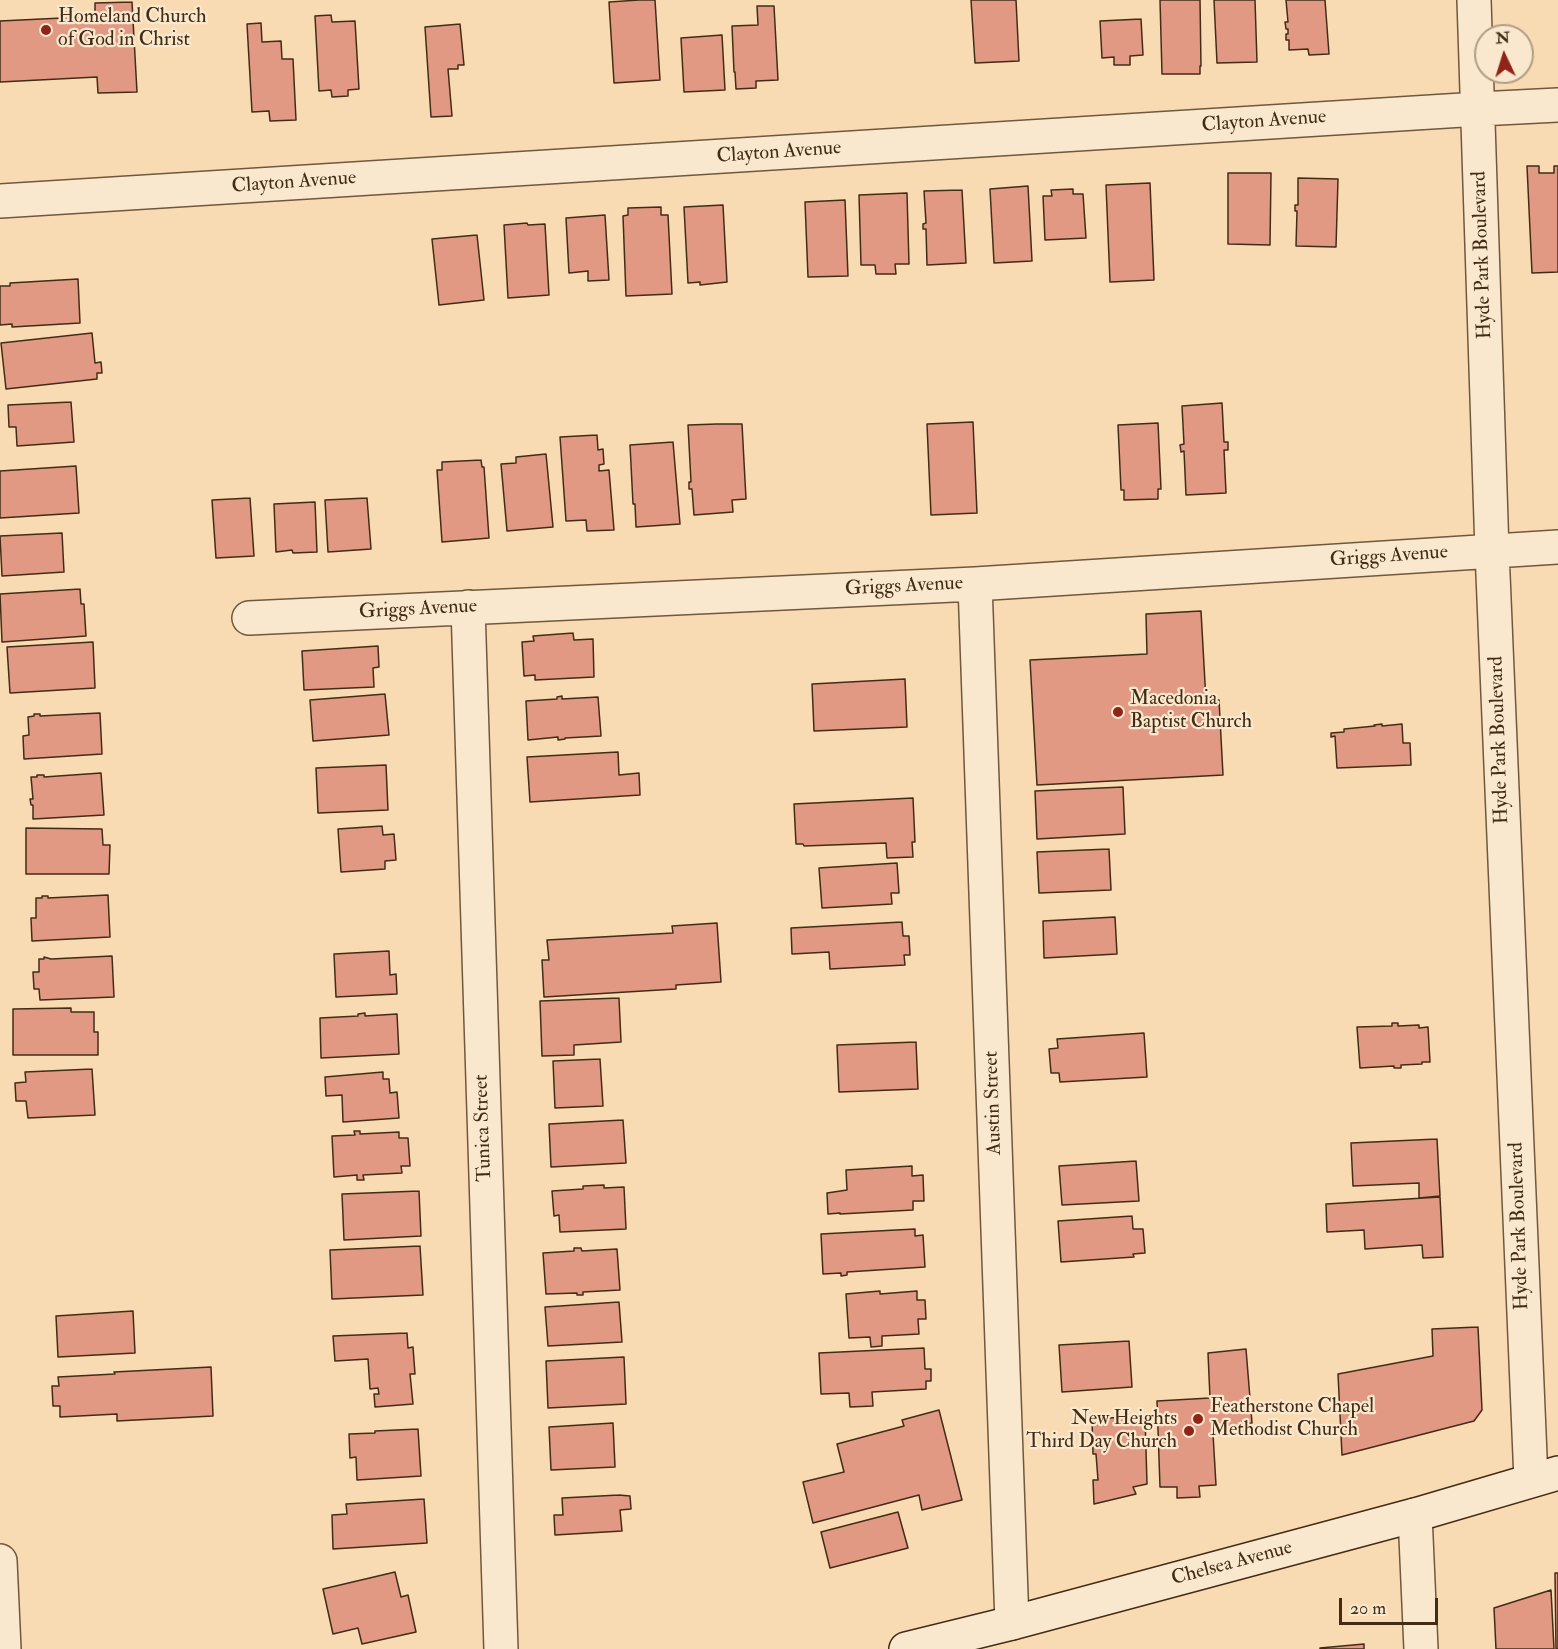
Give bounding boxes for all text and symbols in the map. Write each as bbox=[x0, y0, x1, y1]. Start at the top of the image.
place label: Homeland Church of God in Christ bbox=[58, 6, 206, 53]
marker: Homeland Church of God in Christ bbox=[39, 23, 53, 37]
north arrow bbox=[1474, 24, 1534, 84]
text: N bbox=[1495, 28, 1511, 49]
street label: Clayton Avenue bbox=[1201, 106, 1327, 138]
street label: Clayton Avenue bbox=[716, 137, 842, 169]
street label: Clayton Avenue bbox=[231, 167, 357, 199]
street label: Hyde Park Boulevard bbox=[1468, 171, 1498, 339]
street label: Griggs Avenue bbox=[1329, 541, 1449, 573]
street label: Griggs Avenue bbox=[844, 572, 964, 602]
street label: Griggs Avenue bbox=[358, 595, 478, 625]
street label: Hyde Park Boulevard bbox=[1485, 656, 1515, 824]
place label: Macedonia Baptist Church bbox=[1130, 688, 1252, 735]
marker: Macedonia Baptist Church bbox=[1111, 705, 1125, 719]
street label: Austin Street bbox=[980, 1050, 1008, 1156]
street label: Tunica Street bbox=[470, 1074, 498, 1182]
street label: Hyde Park Boulevard bbox=[1505, 1142, 1535, 1310]
place label: Featherstone Chapel Methodist Church bbox=[1210, 1396, 1374, 1443]
place label: New Heights Third Day Church bbox=[1026, 1408, 1177, 1455]
marker: Featherstone Chapel Methodist Church bbox=[1191, 1412, 1205, 1426]
marker: New Heights Third Day Church bbox=[1182, 1424, 1196, 1438]
street label: Chelsea Avenue bbox=[1169, 1536, 1295, 1592]
scale bar bbox=[1342, 1586, 1441, 1624]
text: 20 m bbox=[1350, 1597, 1386, 1620]

